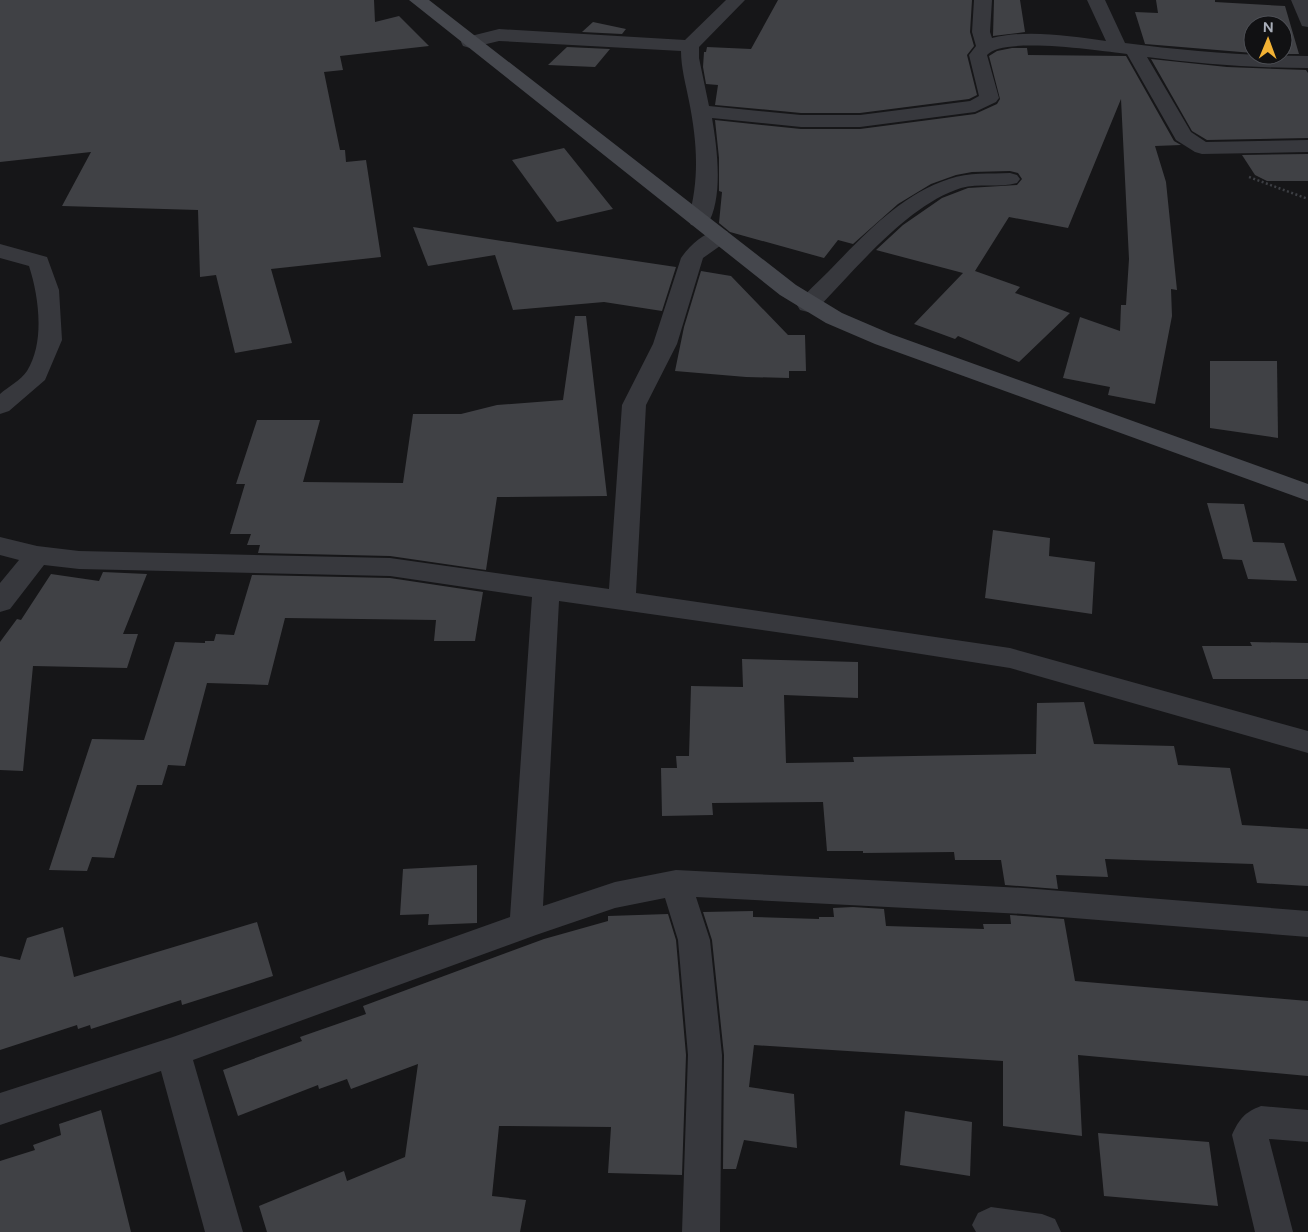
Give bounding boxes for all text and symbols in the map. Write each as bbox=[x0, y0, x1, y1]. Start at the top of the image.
north arrow bbox=[1243, 15, 1293, 65]
text: N bbox=[1263, 19, 1274, 36]

